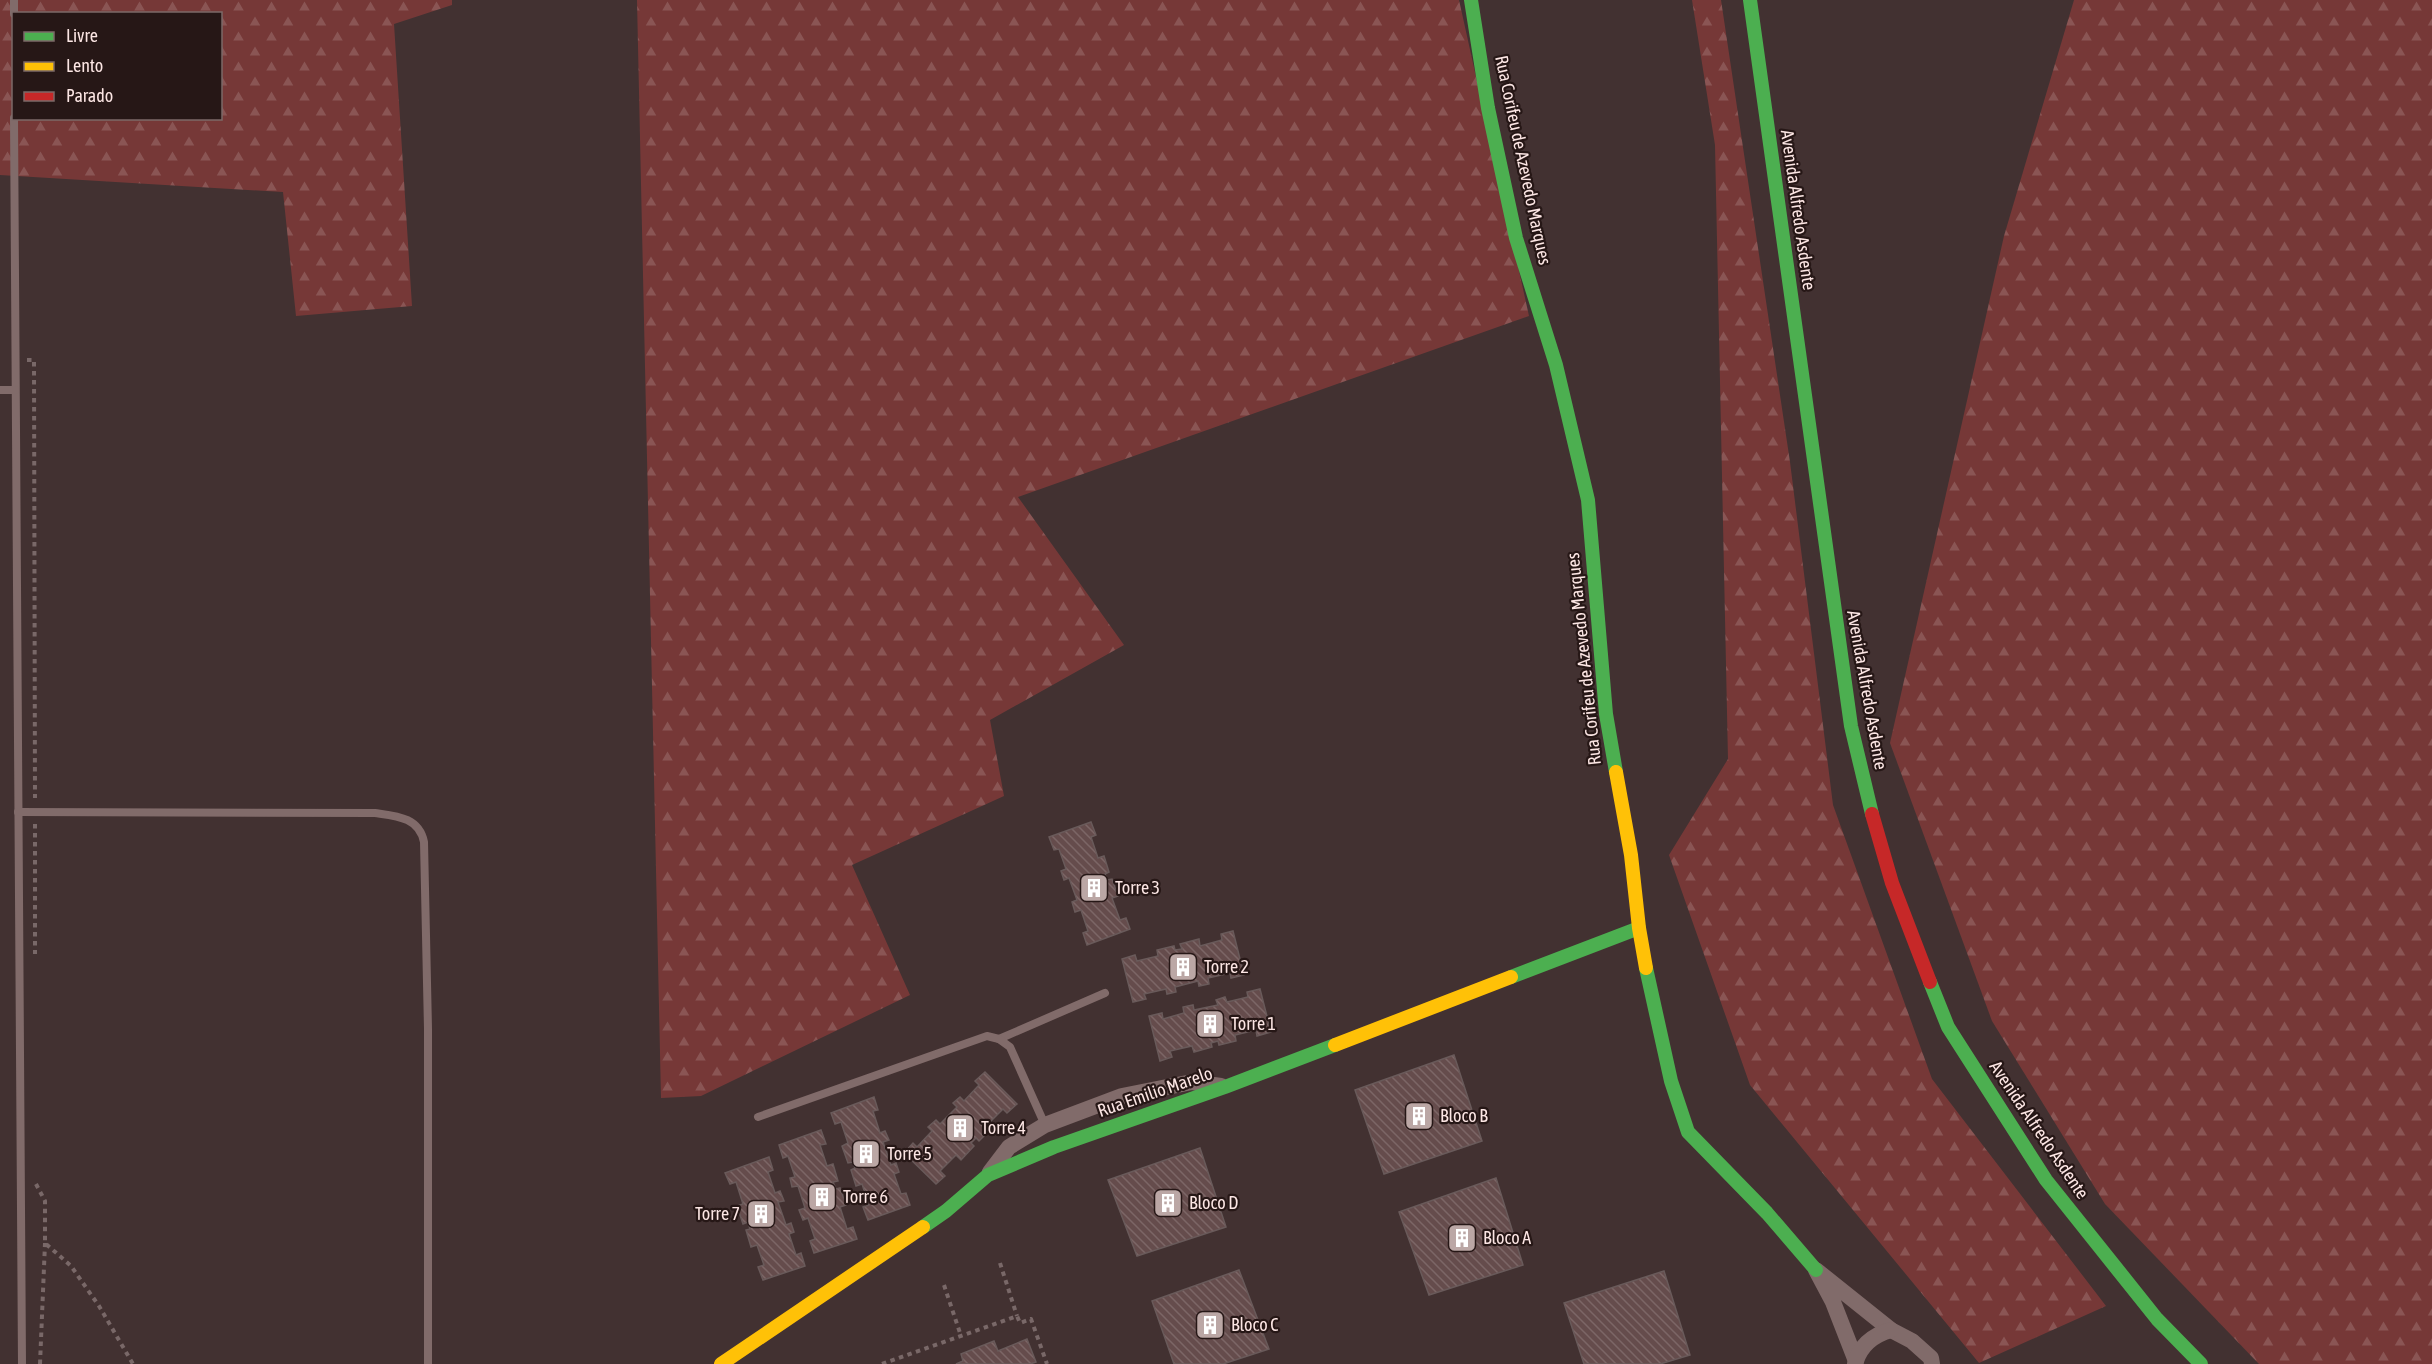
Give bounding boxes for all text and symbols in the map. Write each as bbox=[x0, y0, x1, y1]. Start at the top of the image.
legend bbox=[12, 12, 222, 120]
text: Livre bbox=[66, 25, 98, 46]
street label: Rua Corifeu de Azevedo Marques bbox=[1491, 53, 1556, 266]
text: Lento bbox=[66, 55, 103, 76]
text: Parado bbox=[66, 85, 113, 106]
street label: Avenida Alfredo Asdente bbox=[1777, 128, 1820, 291]
street label: Rua Corifeu de Azevedo Marques bbox=[1562, 552, 1605, 766]
street label: Avenida Alfredo Asdente bbox=[1843, 608, 1892, 771]
building icon: Torre 3 bbox=[1078, 872, 1110, 904]
place label: Torre 3 bbox=[1115, 877, 1160, 898]
building icon: Torre 2 bbox=[1167, 951, 1199, 983]
place label: Torre 2 bbox=[1204, 956, 1249, 977]
building icon: Torre 1 bbox=[1194, 1008, 1226, 1040]
place label: Torre 1 bbox=[1231, 1013, 1276, 1034]
street label: Avenida Alfredo Asdente bbox=[1986, 1057, 2093, 1203]
street label: Rua Emilio Marelo bbox=[1095, 1062, 1215, 1121]
building icon: Bloco B bbox=[1403, 1100, 1435, 1132]
place label: Bloco B bbox=[1440, 1105, 1488, 1126]
building icon: Torre 4 bbox=[944, 1112, 976, 1144]
place label: Torre 4 bbox=[981, 1117, 1026, 1138]
building icon: Torre 5 bbox=[850, 1138, 882, 1170]
place label: Torre 5 bbox=[887, 1143, 932, 1164]
building icon: Torre 6 bbox=[806, 1181, 838, 1213]
place label: Torre 6 bbox=[843, 1186, 888, 1207]
building icon: Bloco D bbox=[1152, 1187, 1184, 1219]
place label: Bloco D bbox=[1189, 1192, 1238, 1213]
building icon: Torre 7 bbox=[745, 1198, 777, 1230]
place label: Torre 7 bbox=[695, 1203, 740, 1224]
building icon: Bloco A bbox=[1446, 1222, 1478, 1254]
place label: Bloco A bbox=[1483, 1227, 1531, 1248]
building icon: Bloco C bbox=[1194, 1309, 1226, 1341]
place label: Bloco C bbox=[1231, 1314, 1278, 1335]

